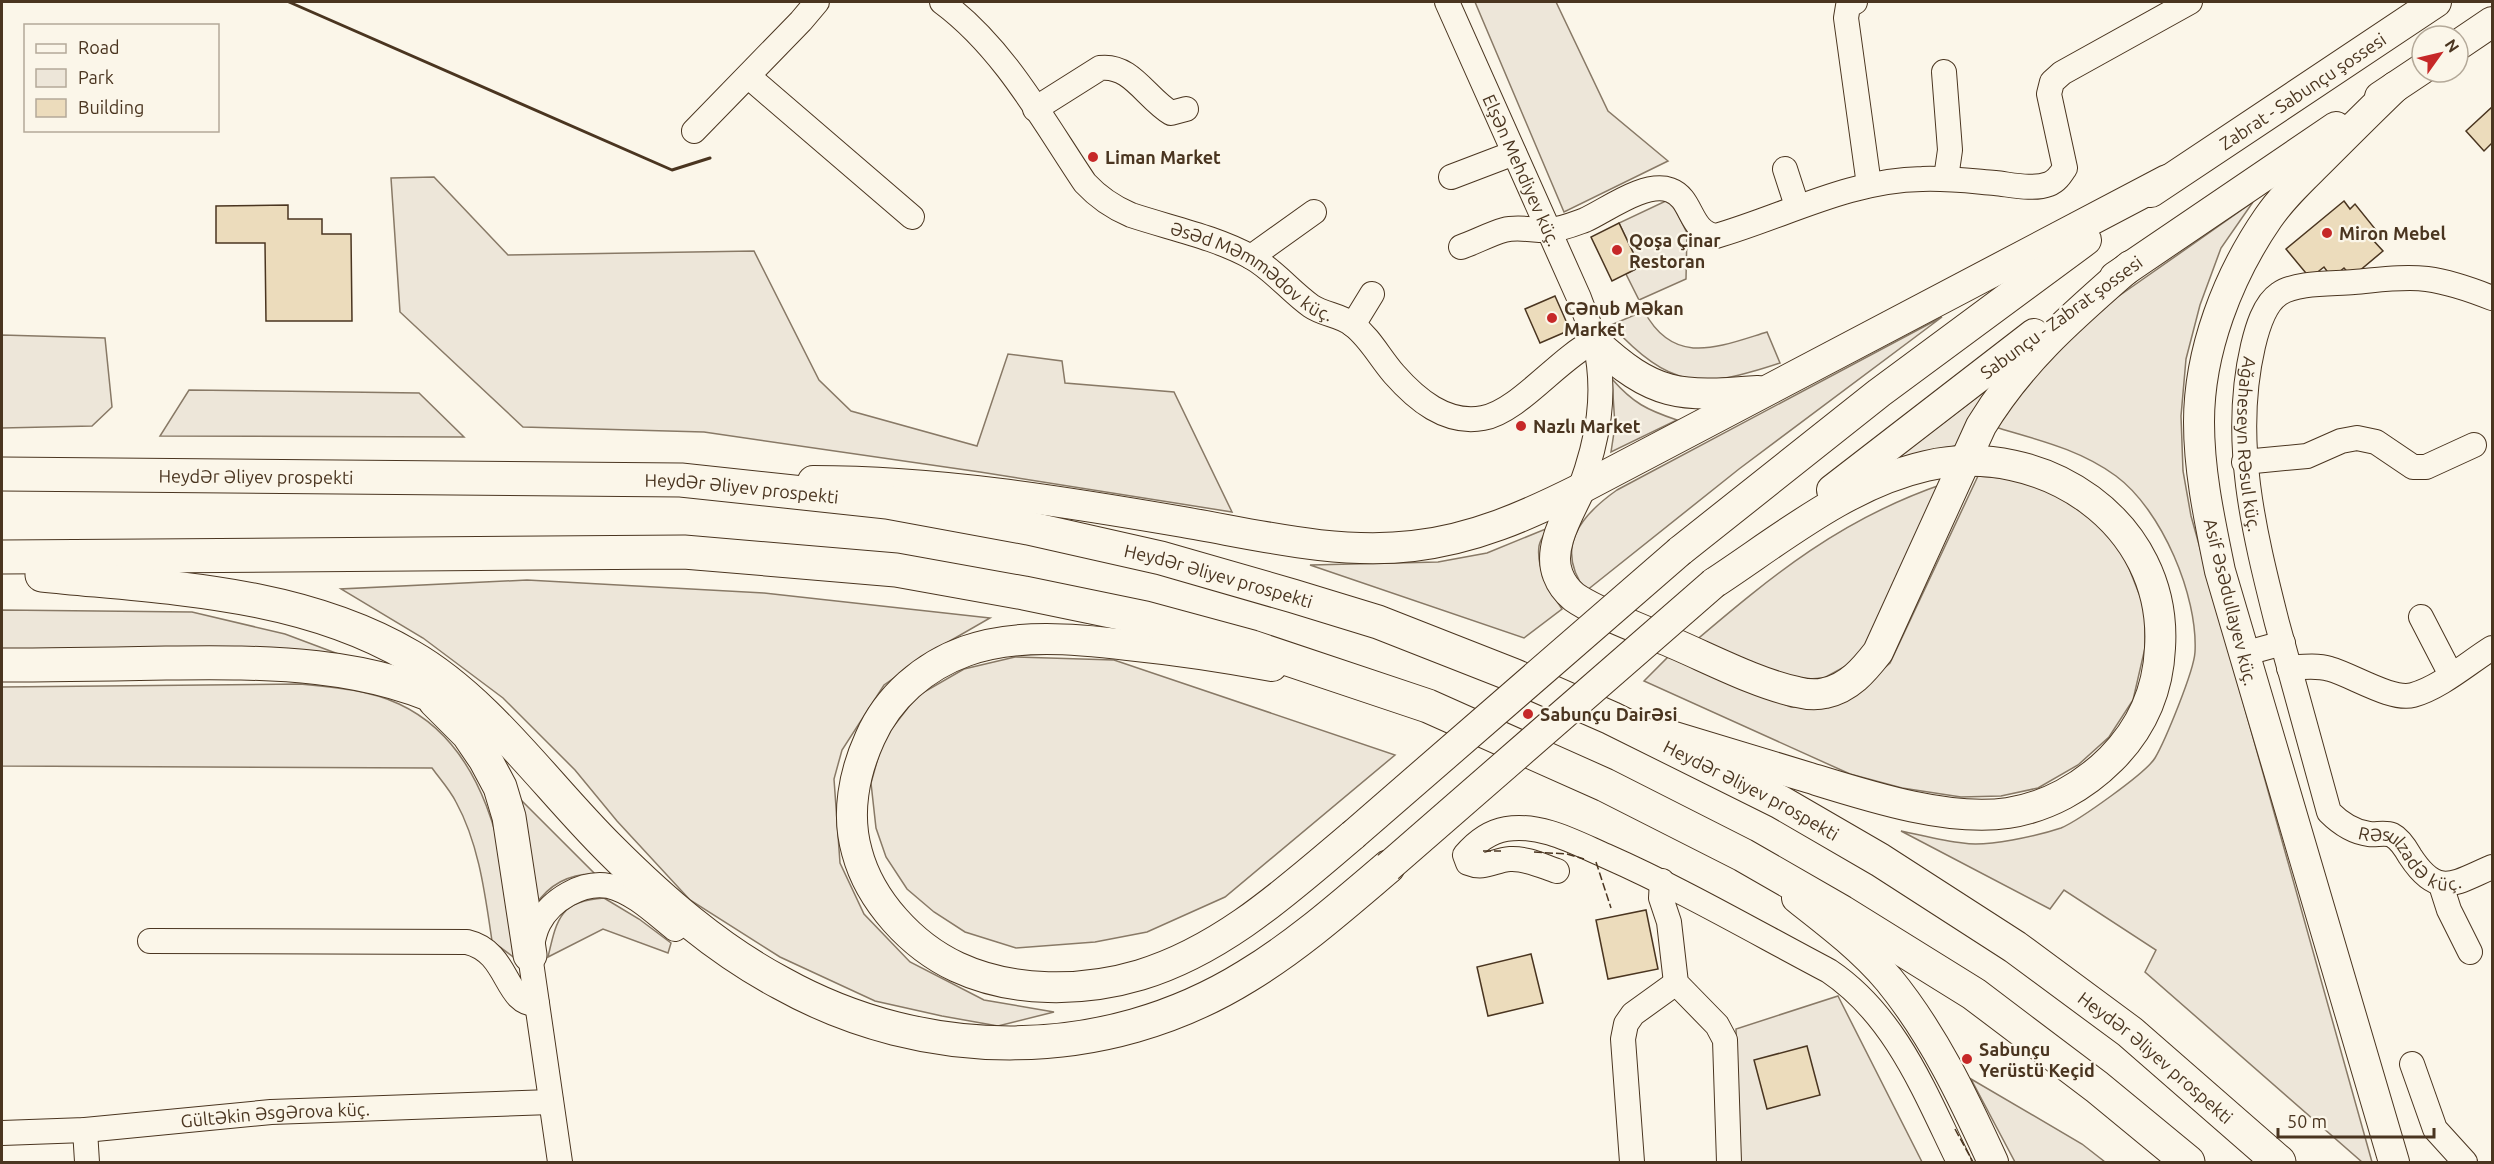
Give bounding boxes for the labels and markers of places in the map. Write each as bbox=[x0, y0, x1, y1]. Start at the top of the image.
place label: Liman Market bbox=[1105, 147, 1221, 167]
marker: Liman Market bbox=[1086, 150, 1100, 164]
place label: Miron Mebel bbox=[2339, 223, 2446, 243]
marker: Miron Mebel bbox=[2320, 226, 2334, 240]
place label: Qoşa Çinar Restoran bbox=[1629, 230, 1721, 271]
marker: Qoşa Çinar Restoran bbox=[1610, 243, 1624, 257]
place label: Cənub Məkan Market bbox=[1564, 298, 1684, 339]
marker: Cənub Məkan Market bbox=[1545, 311, 1559, 325]
place label: Nazlı Market bbox=[1533, 416, 1641, 436]
marker: Nazlı Market bbox=[1514, 419, 1528, 433]
place label: Sabunçu Dairəsi bbox=[1540, 704, 1677, 725]
marker: Sabunçu Dairəsi bbox=[1521, 707, 1535, 721]
place label: Sabunçu Yerüstü Keçid bbox=[1979, 1039, 2095, 1081]
marker: Sabunçu Yerüstü Keçid bbox=[1960, 1052, 1974, 1066]

